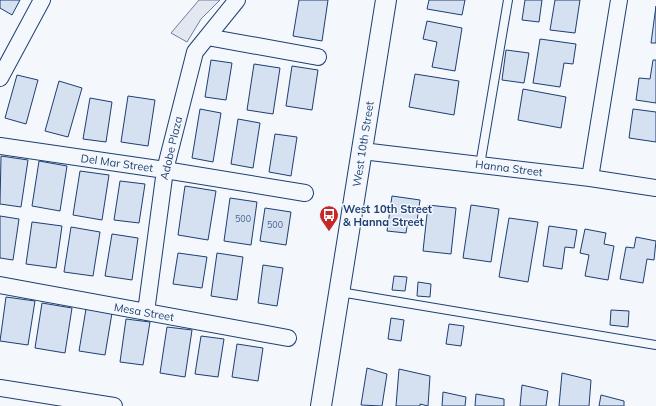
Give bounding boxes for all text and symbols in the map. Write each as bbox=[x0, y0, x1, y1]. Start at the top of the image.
street label: West 10th Street bbox=[349, 100, 377, 188]
street label: Adobe Plaza bbox=[157, 115, 185, 181]
street label: Del Mar Street bbox=[80, 151, 154, 175]
street label: Hanna Street bbox=[474, 157, 544, 179]
place label: West 10th Street & Hanna Street bbox=[343, 202, 432, 229]
bus stop icon: West 10th Street & Hanna Street bbox=[318, 204, 340, 232]
house number: 500 bbox=[235, 213, 251, 224]
house number: 500 bbox=[267, 219, 283, 230]
street label: Mesa Street bbox=[113, 300, 175, 324]

